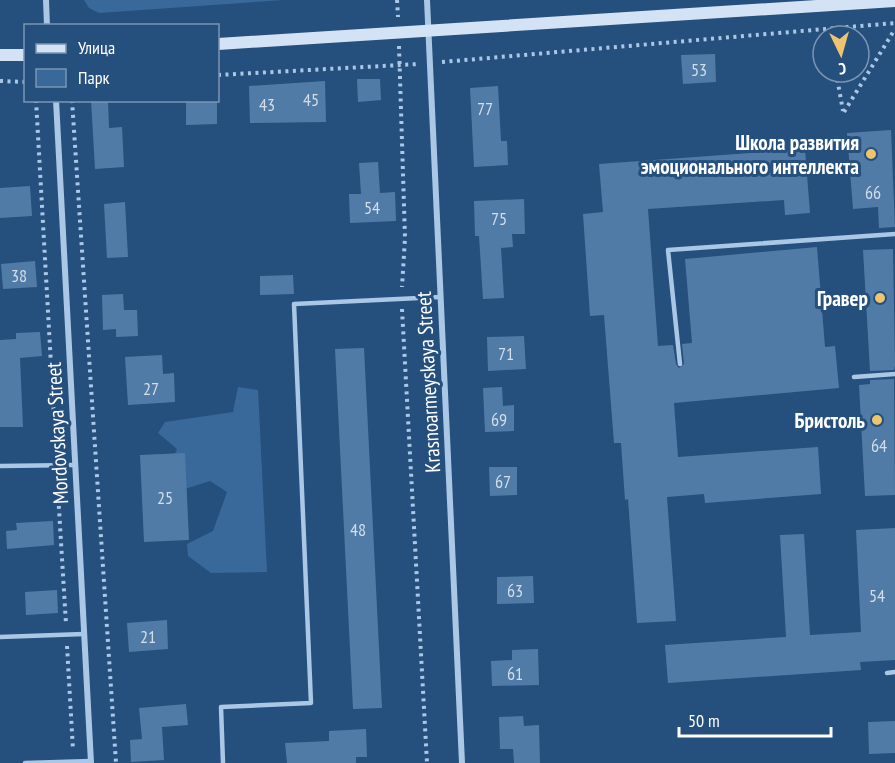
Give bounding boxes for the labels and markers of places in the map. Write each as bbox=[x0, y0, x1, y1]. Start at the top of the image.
place label: Школа развития эмоционального интеллекта bbox=[641, 129, 859, 180]
marker: Школа развития эмоционального интеллекта bbox=[864, 147, 878, 161]
place label: Гравер bbox=[817, 285, 868, 312]
marker: Гравер bbox=[873, 291, 887, 305]
place label: Бристоль bbox=[795, 407, 865, 434]
marker: Бристоль bbox=[870, 413, 884, 427]

